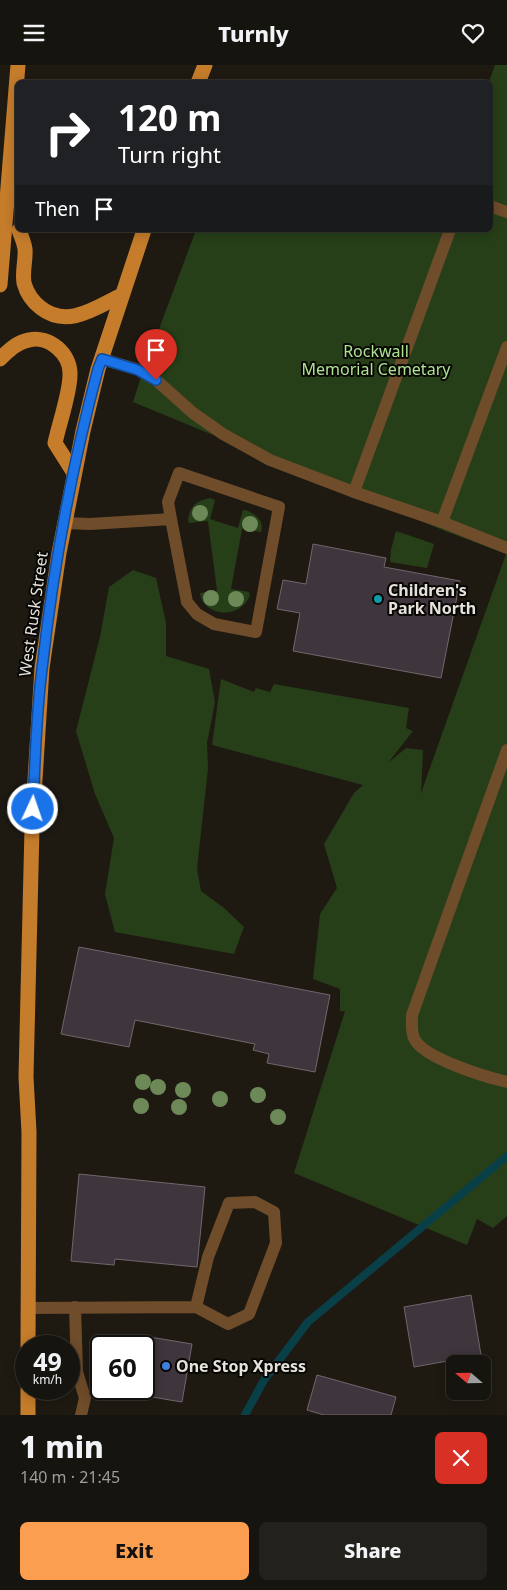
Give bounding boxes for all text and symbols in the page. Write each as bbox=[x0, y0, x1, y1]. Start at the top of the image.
text: Turnly bbox=[218, 18, 289, 48]
icon: menu bbox=[20, 19, 48, 47]
icon: heart bbox=[459, 19, 487, 47]
text: 120 m bbox=[118, 94, 221, 141]
icon: right bbox=[35, 100, 100, 165]
text: Turn right bbox=[118, 139, 221, 169]
icon: arrive bbox=[90, 195, 118, 223]
text: Then bbox=[35, 196, 80, 222]
pin bbox=[135, 329, 177, 380]
icon: arrive bbox=[142, 336, 170, 364]
park label: Rockwall Memorial Cemetary bbox=[302, 340, 451, 380]
street label: West Rusk Street bbox=[13, 550, 53, 678]
place label: Children's Park North bbox=[388, 579, 476, 619]
marker: Children's Park North bbox=[372, 593, 384, 605]
position arrow bbox=[6, 782, 58, 834]
speed limit sign: 60 bbox=[90, 1335, 155, 1400]
text: 49 bbox=[33, 1344, 62, 1378]
place label: One Stop Xpress bbox=[176, 1355, 306, 1377]
north arrow bbox=[446, 1355, 491, 1400]
map controls bbox=[446, 1355, 491, 1400]
marker: One Stop Xpress bbox=[160, 1360, 172, 1372]
text: km/h bbox=[33, 1371, 62, 1388]
text: 1 min bbox=[20, 1426, 104, 1467]
button: close bbox=[435, 1432, 487, 1484]
text: 140 m · 21:45 bbox=[20, 1466, 120, 1488]
button: Exit bbox=[20, 1522, 249, 1580]
button: Share bbox=[259, 1522, 487, 1580]

